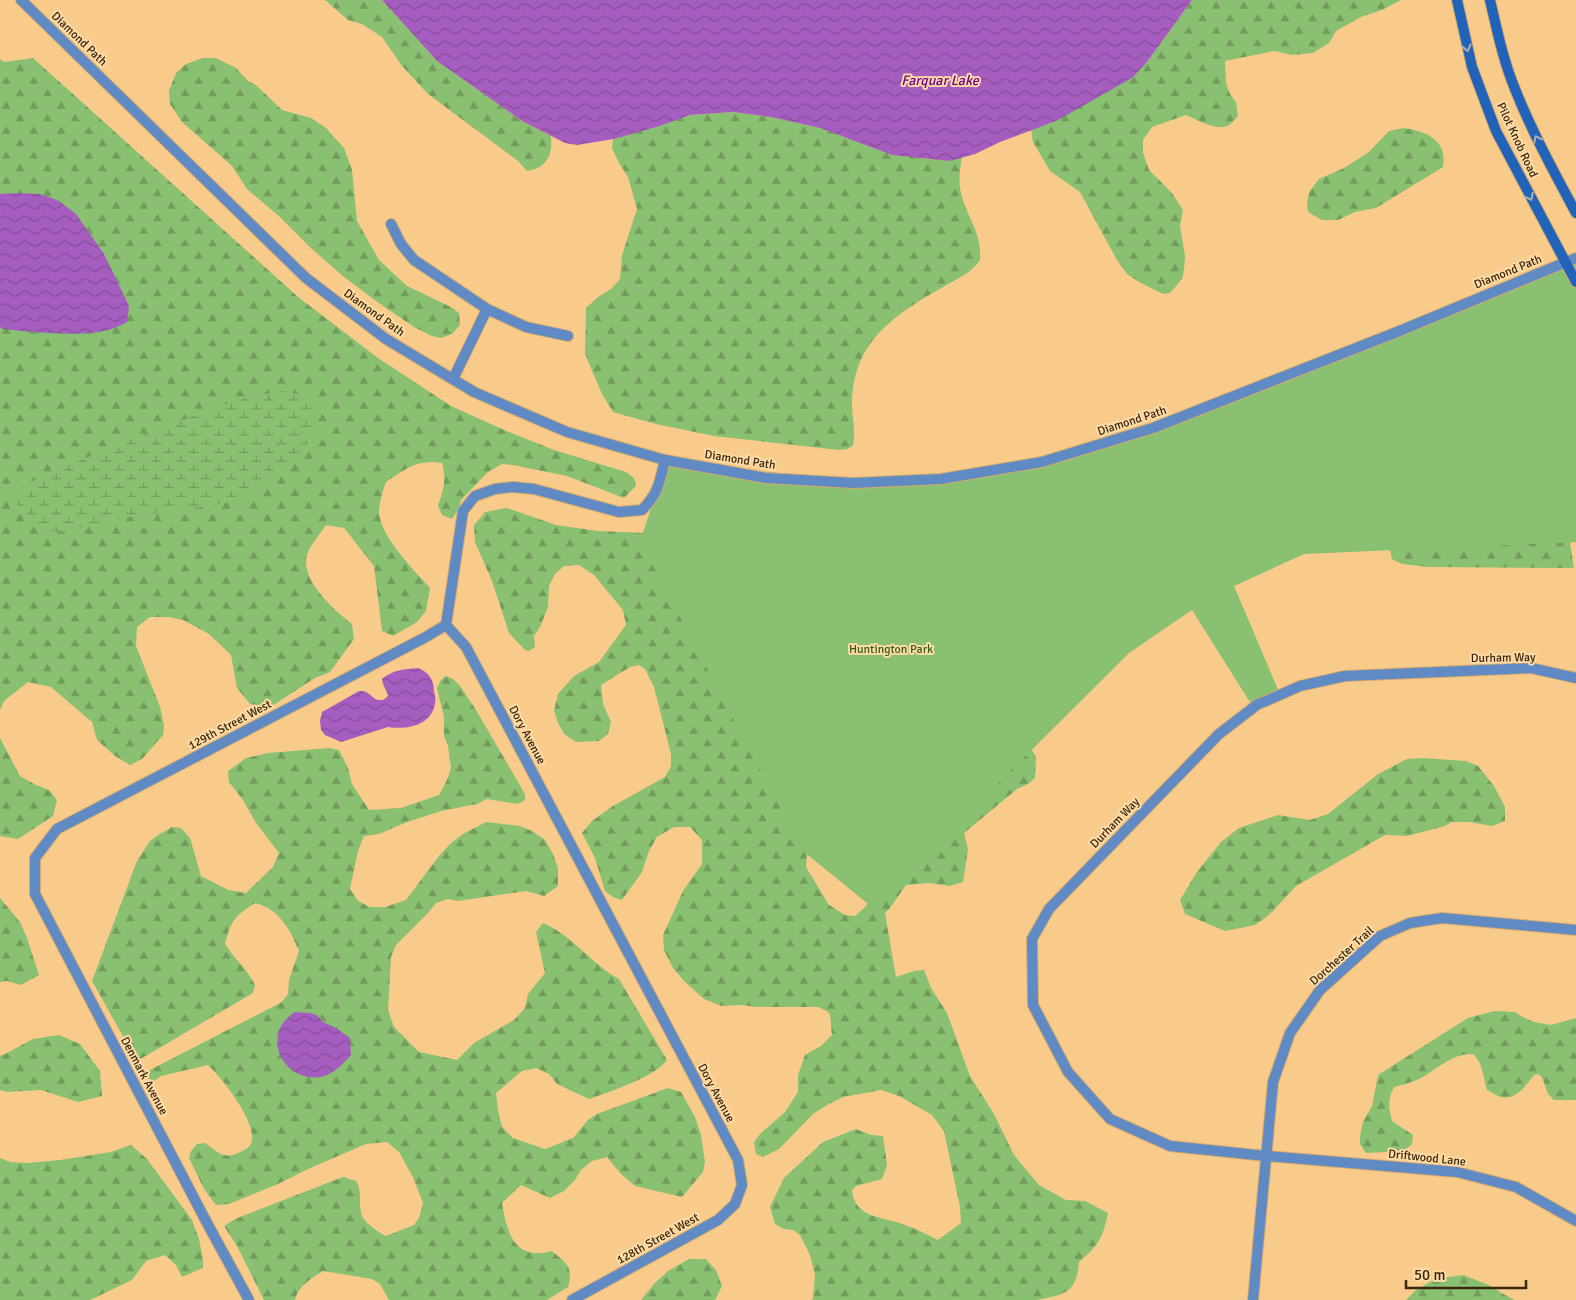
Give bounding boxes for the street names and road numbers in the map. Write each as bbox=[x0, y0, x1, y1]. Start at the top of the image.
street label: Diamond Path bbox=[48, 9, 110, 69]
street label: Pilot Knob Road bbox=[1493, 100, 1541, 180]
street label: Diamond Path bbox=[1472, 252, 1544, 292]
street label: Diamond Path bbox=[341, 286, 407, 340]
street label: Diamond Path bbox=[1096, 403, 1168, 439]
street label: Diamond Path bbox=[703, 447, 777, 473]
street label: Durham Way bbox=[1470, 650, 1536, 666]
street label: 129th Street West bbox=[186, 697, 274, 753]
street label: Dory Avenue bbox=[505, 703, 549, 767]
street label: Durham Way bbox=[1087, 794, 1143, 852]
street label: Dorchester Trail bbox=[1307, 923, 1378, 989]
street label: Denmark Avenue bbox=[117, 1034, 171, 1118]
street label: Dory Avenue bbox=[694, 1061, 738, 1125]
street label: Driftwood Lane bbox=[1387, 1146, 1467, 1170]
street label: 128th Street West bbox=[614, 1210, 702, 1268]

